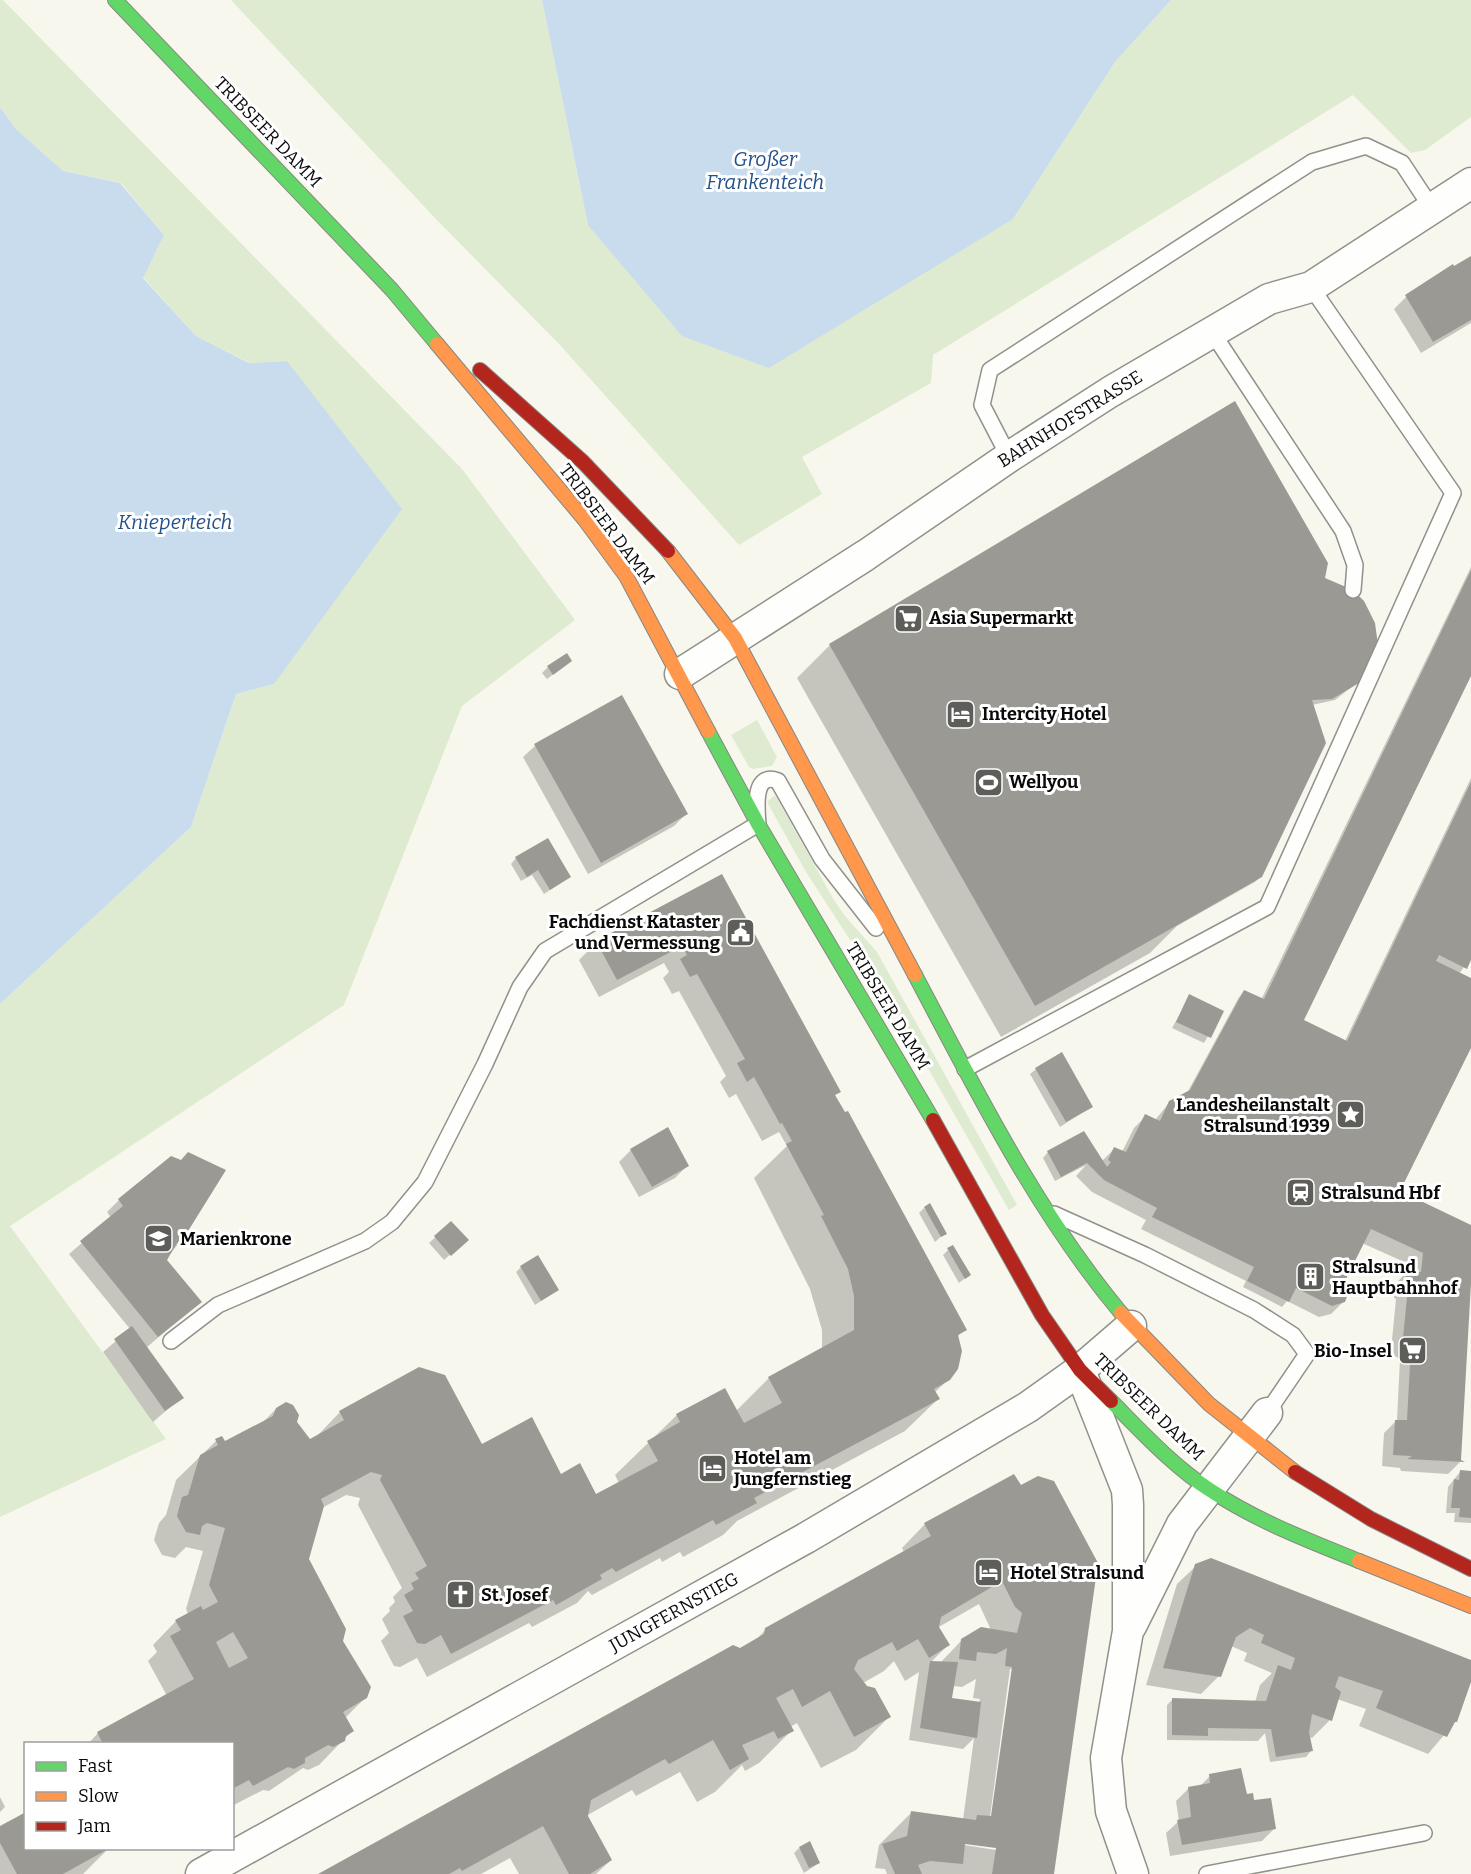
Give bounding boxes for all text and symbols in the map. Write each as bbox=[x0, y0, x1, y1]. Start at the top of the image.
street label: TRIBSEER DAMM bbox=[210, 72, 326, 192]
water label: Großer Frankenteich bbox=[706, 147, 824, 194]
street label: BAHNHOFSTRASSE bbox=[994, 366, 1146, 472]
street label: TRIBSEER DAMM bbox=[555, 459, 659, 589]
water label: Knieperteich bbox=[118, 510, 232, 534]
supermarket icon: Asia Supermarkt bbox=[892, 602, 924, 634]
place label: Asia Supermarkt bbox=[929, 607, 1074, 629]
hotel icon: Intercity Hotel bbox=[945, 698, 977, 730]
place label: Intercity Hotel bbox=[982, 703, 1107, 725]
sports icon: Wellyou bbox=[972, 766, 1004, 798]
place label: Wellyou bbox=[1009, 771, 1079, 793]
place label: Fachdienst Kataster und Vermessung bbox=[549, 911, 721, 954]
public building icon: Fachdienst Kataster und Vermessung bbox=[725, 916, 757, 948]
street label: TRIBSEER DAMM bbox=[841, 938, 935, 1074]
place label: Landesheilanstalt Stralsund 1939 bbox=[1176, 1094, 1330, 1137]
place icon: Landesheilanstalt Stralsund 1939 bbox=[1335, 1099, 1367, 1131]
station icon: Stralsund Hbf bbox=[1284, 1177, 1316, 1209]
place label: Stralsund Hbf bbox=[1321, 1182, 1441, 1204]
school or university icon: Marienkrone bbox=[143, 1223, 175, 1255]
place label: Marienkrone bbox=[180, 1228, 292, 1250]
place label: Stralsund Hauptbahnhof bbox=[1332, 1256, 1459, 1299]
building icon: Stralsund Hauptbahnhof bbox=[1295, 1261, 1327, 1293]
supermarket icon: Bio-Insel bbox=[1397, 1335, 1429, 1367]
place label: Bio-Insel bbox=[1314, 1340, 1392, 1362]
street label: TRIBSEER DAMM bbox=[1089, 1349, 1209, 1465]
place label: Hotel am Jungfernstieg bbox=[733, 1447, 852, 1490]
hotel icon: Hotel am Jungfernstieg bbox=[697, 1452, 729, 1484]
hotel icon: Hotel Stralsund bbox=[973, 1557, 1005, 1589]
place label: Hotel Stralsund bbox=[1010, 1562, 1144, 1584]
street label: JUNGFERNSTIEG bbox=[605, 1567, 742, 1657]
church icon: St. Josef bbox=[444, 1579, 476, 1611]
place label: St. Josef bbox=[481, 1584, 549, 1606]
legend bbox=[24, 1742, 234, 1850]
text: Fast bbox=[78, 1755, 113, 1777]
text: Slow bbox=[78, 1785, 119, 1807]
text: Jam bbox=[77, 1815, 111, 1837]

